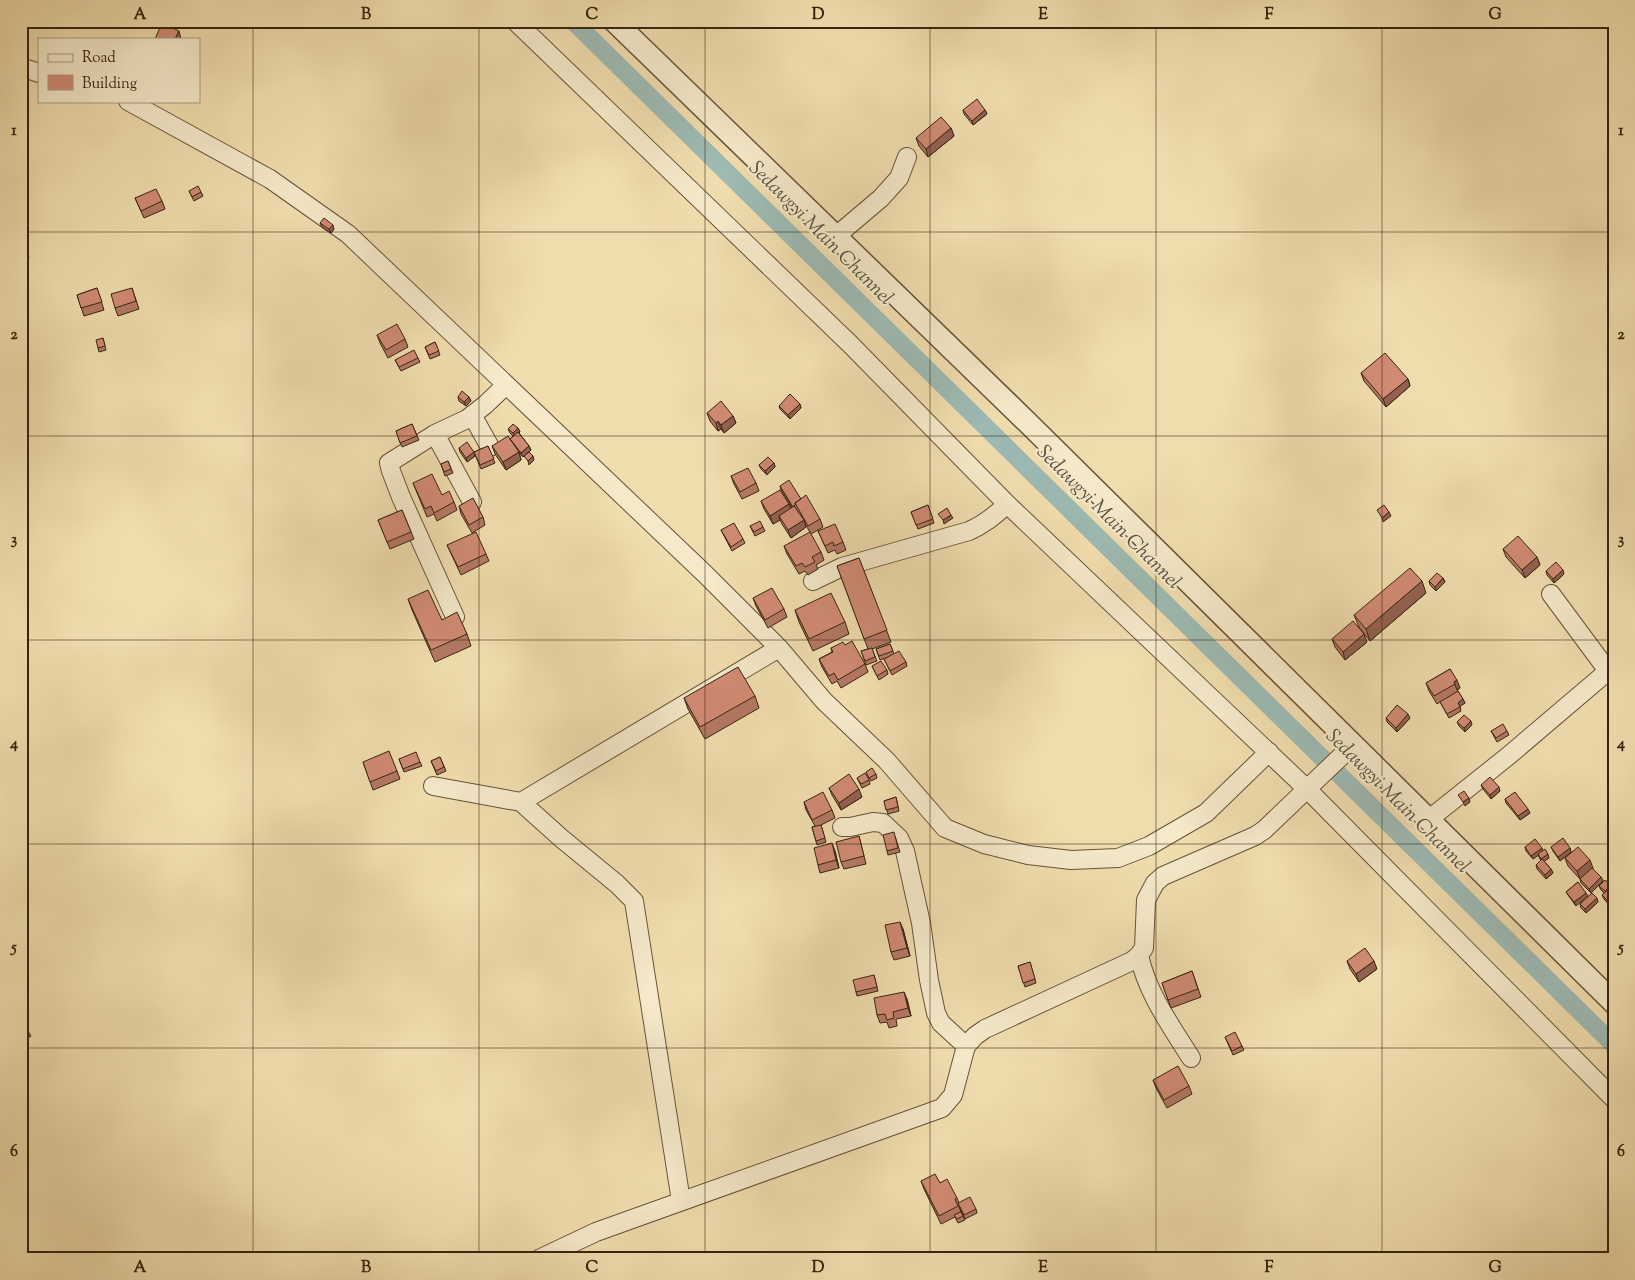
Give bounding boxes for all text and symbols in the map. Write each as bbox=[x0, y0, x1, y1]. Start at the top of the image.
text: A bbox=[134, 4, 147, 27]
text: B bbox=[361, 4, 371, 27]
text: C bbox=[586, 4, 599, 27]
text: D bbox=[812, 4, 825, 27]
text: E bbox=[1038, 4, 1048, 27]
text: F bbox=[1265, 4, 1274, 27]
text: G bbox=[1488, 4, 1502, 27]
legend bbox=[38, 38, 200, 102]
text: Road bbox=[82, 48, 116, 69]
text: Building bbox=[82, 74, 137, 95]
text: 1 bbox=[11, 120, 17, 143]
text: 1 bbox=[1618, 120, 1624, 143]
water label: Sedawgyi Main Channel bbox=[741, 155, 899, 313]
text: 2 bbox=[10, 324, 18, 347]
text: 2 bbox=[1617, 324, 1625, 347]
water label: Sedawgyi Main Channel bbox=[1029, 439, 1187, 597]
text: 3 bbox=[11, 529, 18, 552]
text: 3 bbox=[1618, 529, 1625, 552]
water label: Sedawgyi Main Channel bbox=[1318, 723, 1476, 881]
text: 4 bbox=[9, 733, 18, 756]
text: 4 bbox=[1616, 733, 1625, 756]
text: 5 bbox=[9, 937, 17, 960]
text: 5 bbox=[1616, 937, 1624, 960]
text: 6 bbox=[10, 1141, 18, 1164]
text: 6 bbox=[1617, 1141, 1625, 1164]
text: A bbox=[134, 1257, 147, 1280]
text: B bbox=[361, 1257, 371, 1280]
text: C bbox=[586, 1257, 599, 1280]
text: D bbox=[812, 1257, 825, 1280]
text: E bbox=[1038, 1257, 1048, 1280]
text: F bbox=[1265, 1257, 1274, 1280]
text: G bbox=[1488, 1257, 1502, 1280]

